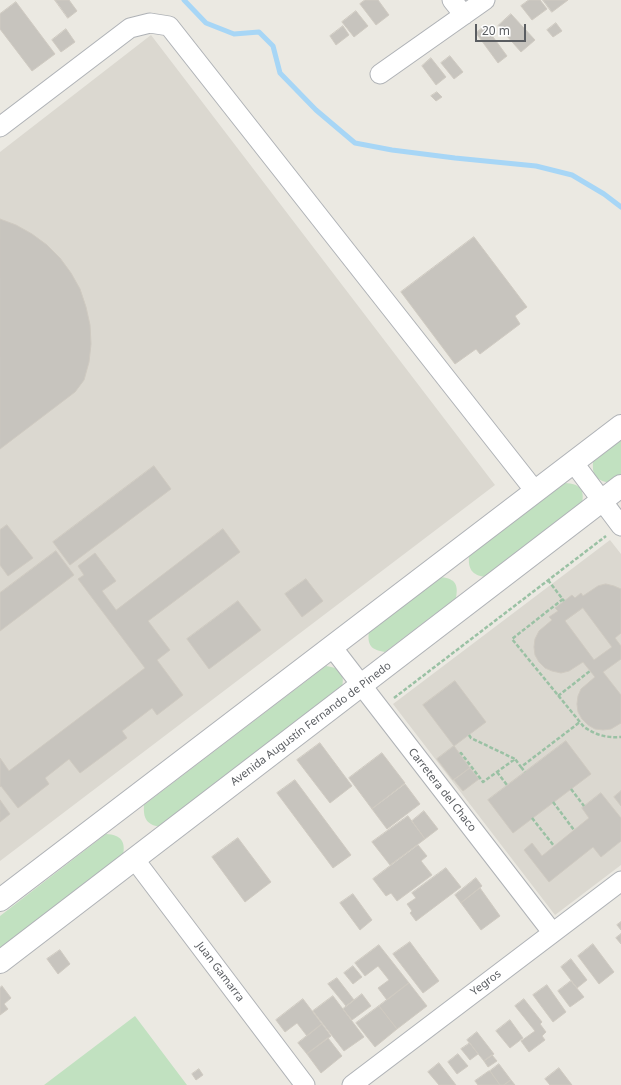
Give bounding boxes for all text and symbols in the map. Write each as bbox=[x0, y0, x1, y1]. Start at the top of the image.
scale bar bbox=[477, 16, 528, 42]
text: 20 m bbox=[482, 22, 510, 39]
street label: Avenida Augustín Fernando de Pinedo bbox=[228, 659, 394, 789]
street label: Carretera del Chaco bbox=[405, 746, 479, 834]
street label: Juan Gamarra bbox=[193, 940, 247, 1004]
street label: Yegros bbox=[468, 967, 504, 999]

